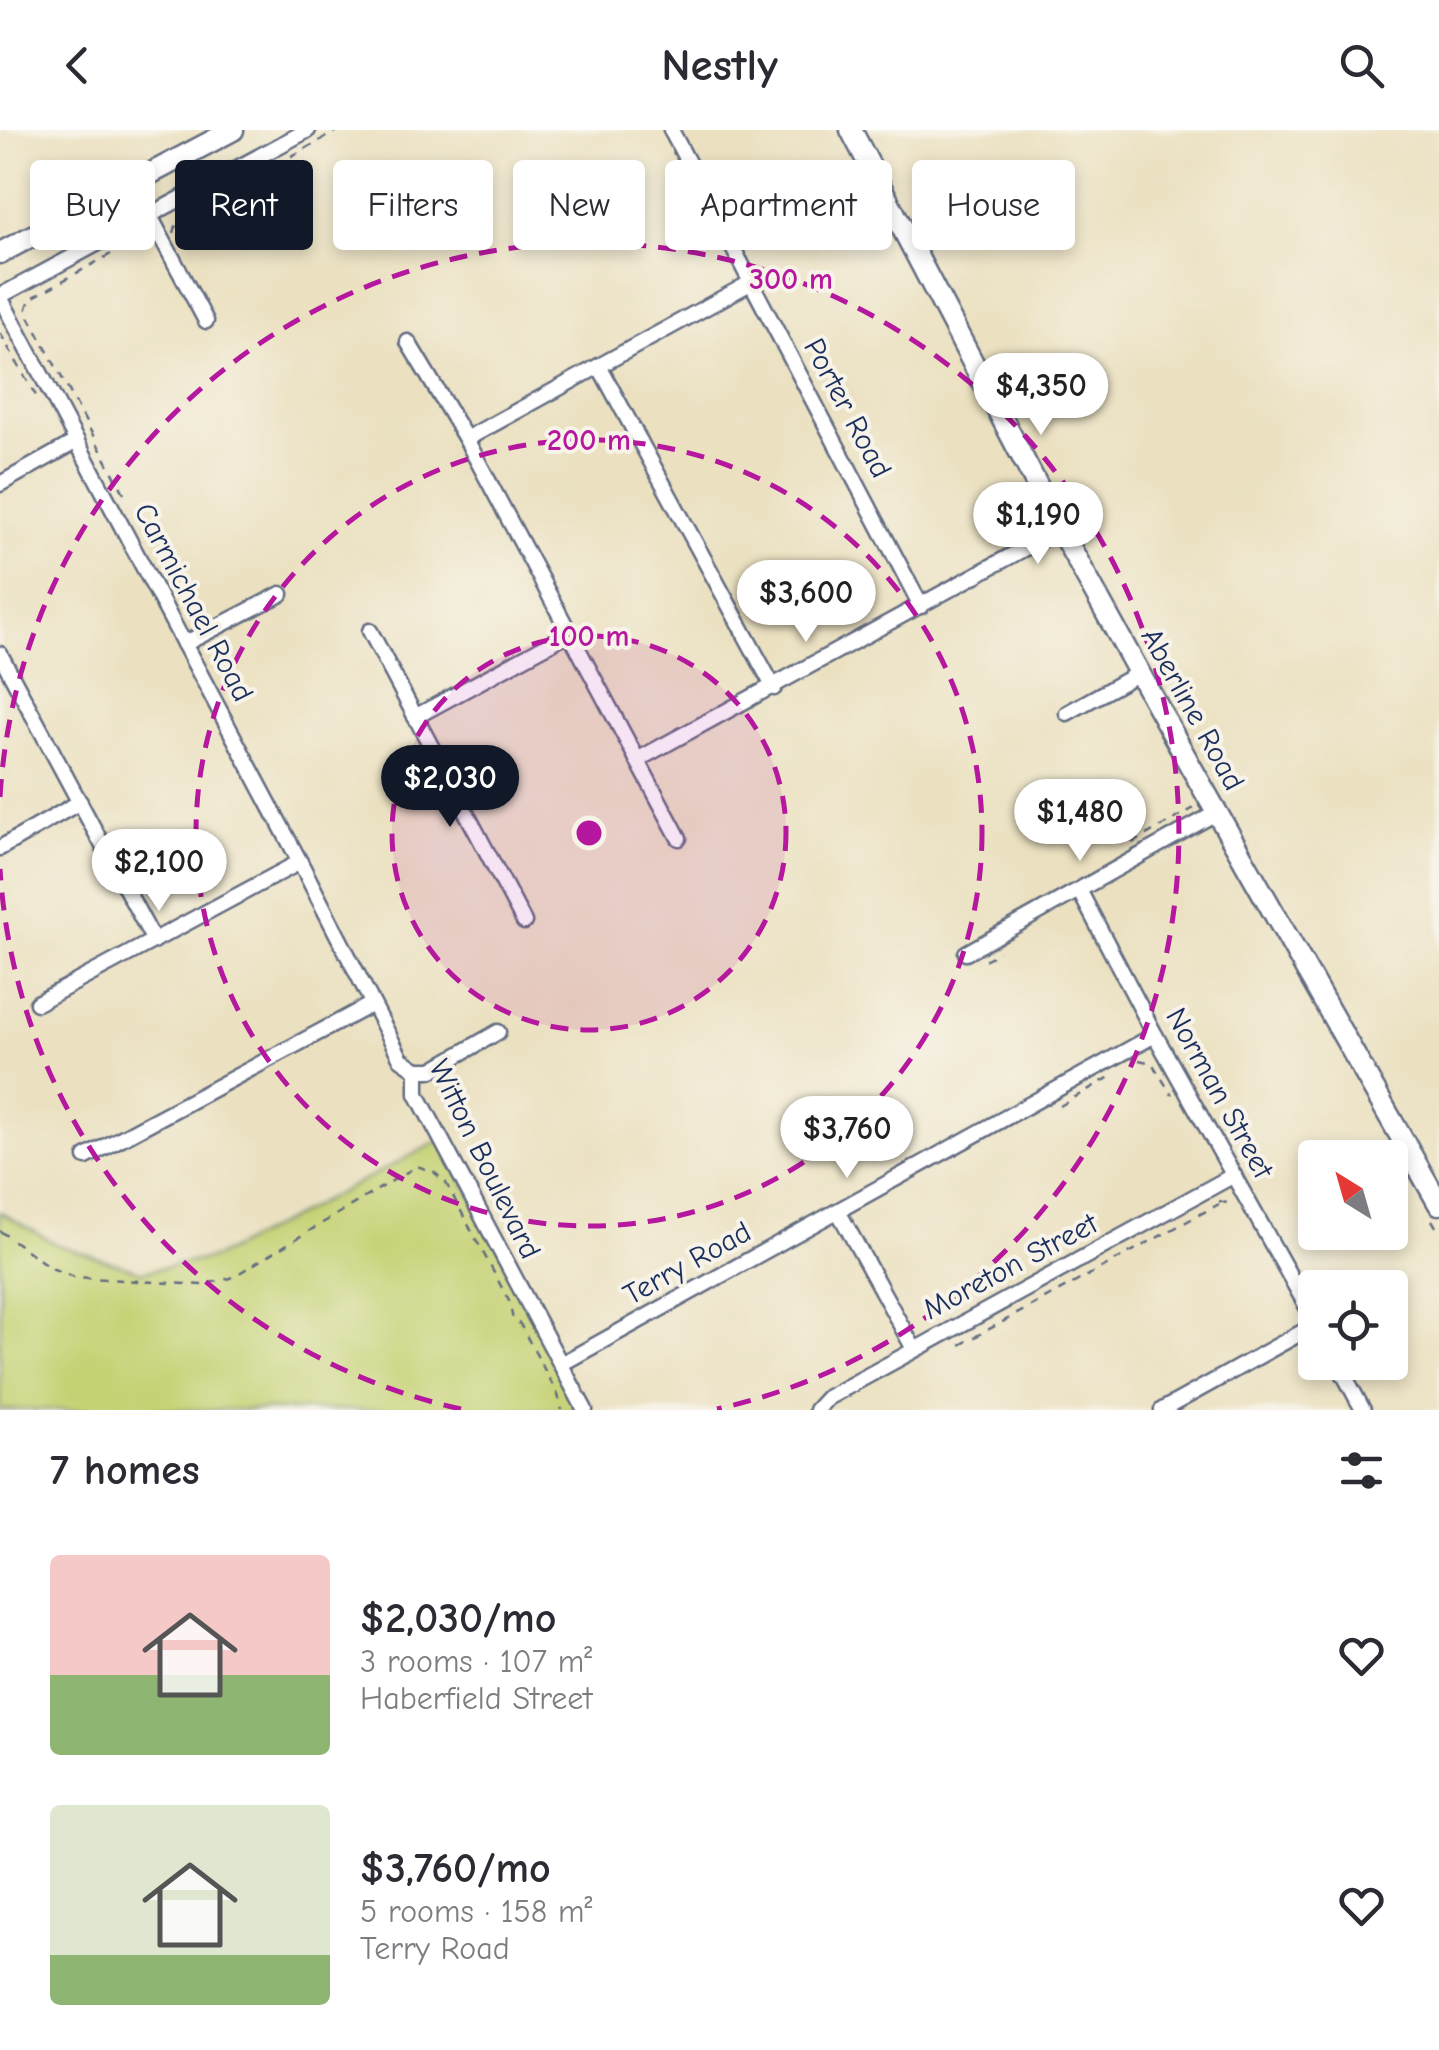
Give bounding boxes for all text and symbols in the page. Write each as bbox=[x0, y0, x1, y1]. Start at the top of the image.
icon: back bbox=[50, 38, 105, 93]
icon: search bbox=[1334, 38, 1389, 93]
text: Nestly bbox=[661, 39, 778, 91]
chip: Buy bbox=[30, 160, 155, 250]
chip: Rent bbox=[175, 160, 313, 250]
chip: Filters bbox=[333, 160, 493, 250]
chip: New bbox=[513, 160, 645, 250]
chip: Apartment bbox=[665, 160, 892, 250]
chip: House bbox=[912, 160, 1075, 250]
text: 300 m bbox=[749, 262, 833, 297]
street label: Porter Road bbox=[796, 333, 899, 484]
pin: $4,350 bbox=[960, 353, 1122, 438]
text: $4,350 bbox=[995, 367, 1087, 404]
text: 200 m bbox=[547, 423, 631, 458]
pin: $1,190 bbox=[957, 482, 1119, 567]
text: $1,190 bbox=[995, 496, 1081, 533]
street label: Carmichael Road bbox=[127, 497, 261, 708]
pin: $3,600 bbox=[725, 560, 887, 645]
text: $3,600 bbox=[759, 574, 853, 611]
text: 100 m bbox=[549, 619, 629, 654]
street label: Aberline Road bbox=[1134, 622, 1252, 797]
pin: $2,030 bbox=[369, 745, 531, 830]
text: $2,030 bbox=[403, 759, 497, 796]
pin: $1,480 bbox=[999, 779, 1161, 864]
text: $1,480 bbox=[1036, 793, 1124, 830]
centre of rings bbox=[571, 815, 607, 851]
pin: $2,100 bbox=[78, 829, 240, 914]
text: $2,100 bbox=[114, 843, 204, 880]
street label: Norman Street bbox=[1158, 1002, 1282, 1186]
street label: Witton Boulevard bbox=[421, 1054, 548, 1265]
pin: $3,760 bbox=[766, 1096, 928, 1181]
text: $3,760 bbox=[802, 1110, 892, 1147]
north arrow bbox=[1298, 1140, 1408, 1250]
map controls bbox=[1298, 1140, 1408, 1380]
street label: Moreton Street bbox=[917, 1205, 1105, 1327]
street label: Terry Road bbox=[617, 1214, 757, 1313]
button: locate bbox=[1298, 1270, 1408, 1380]
icon: filters bbox=[1334, 1443, 1389, 1498]
text: 7 homes bbox=[50, 1446, 200, 1495]
text: $2,030/mo bbox=[360, 1594, 557, 1643]
icon: home bbox=[130, 1595, 250, 1715]
icon: heart bbox=[1334, 1628, 1389, 1683]
text: 3 rooms · 107 m² bbox=[360, 1643, 592, 1680]
text: Haberfield Street bbox=[360, 1680, 593, 1717]
text: $3,760/mo bbox=[360, 1844, 551, 1893]
icon: home bbox=[130, 1845, 250, 1965]
icon: heart bbox=[1334, 1878, 1389, 1933]
text: 5 rooms · 158 m² bbox=[360, 1893, 592, 1930]
text: Terry Road bbox=[360, 1930, 510, 1967]

